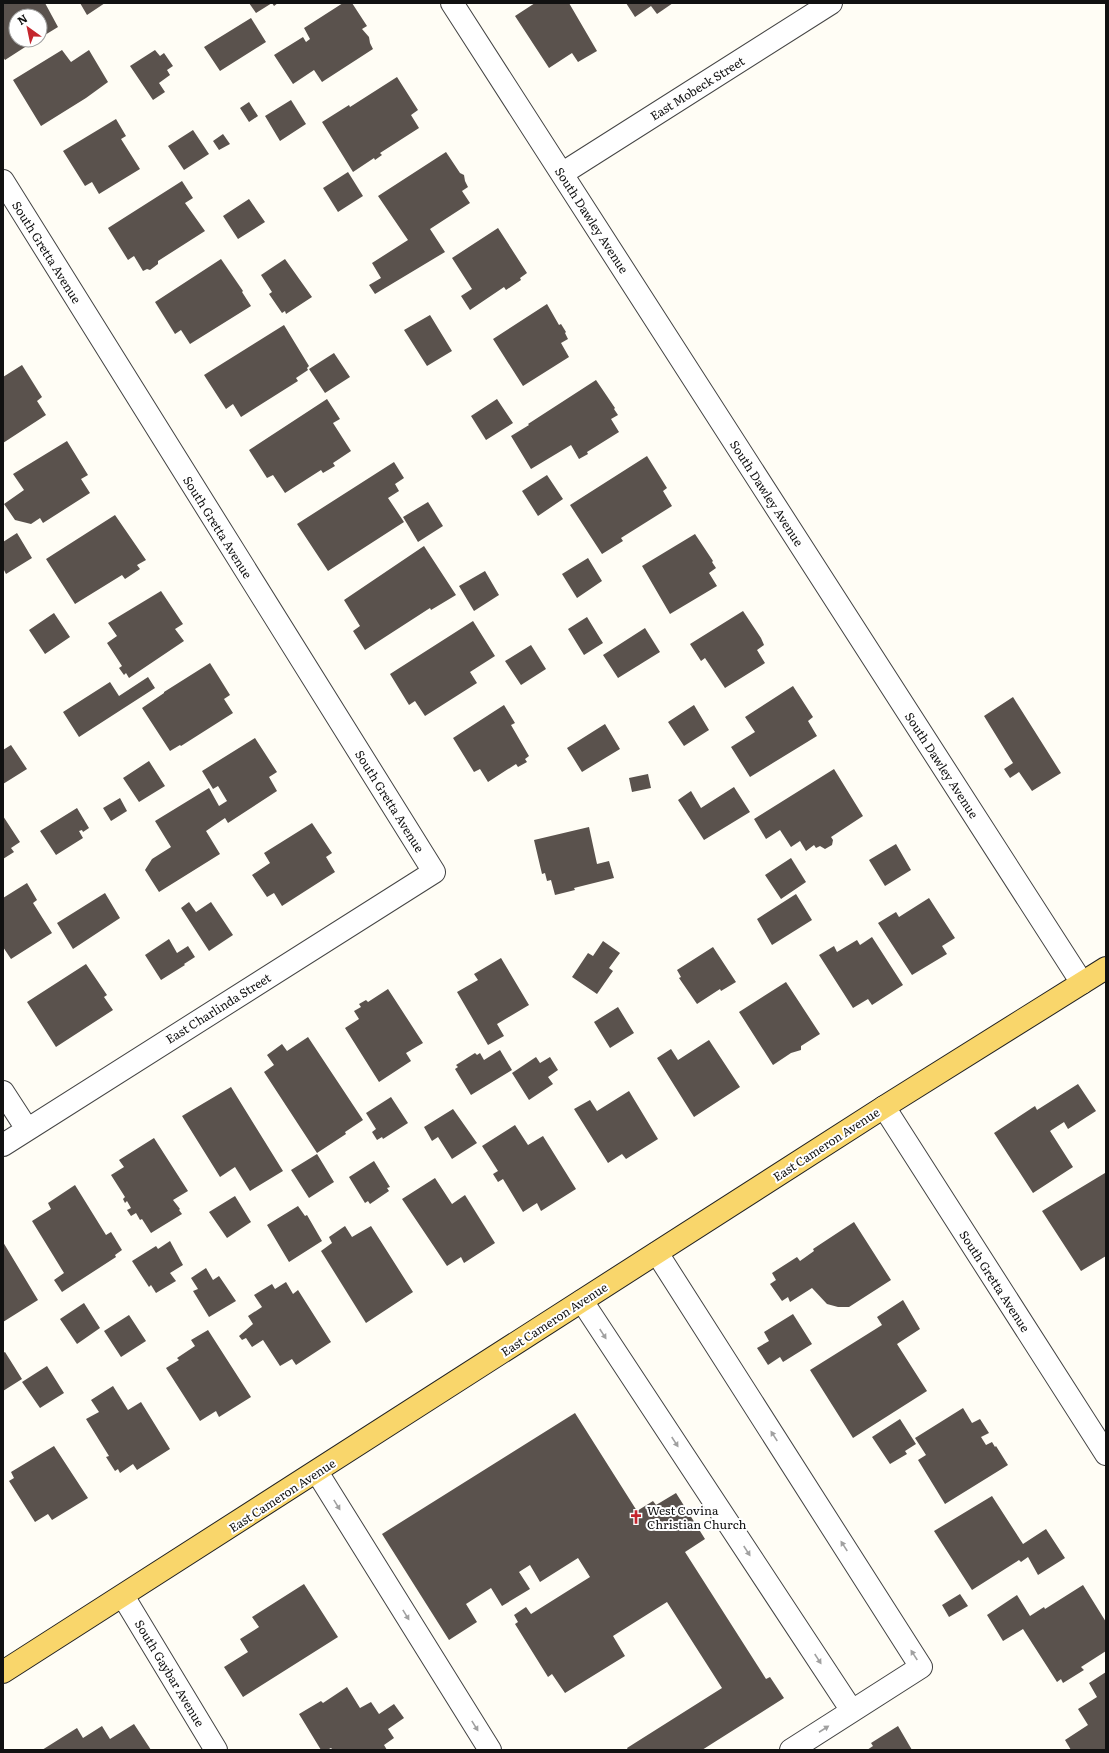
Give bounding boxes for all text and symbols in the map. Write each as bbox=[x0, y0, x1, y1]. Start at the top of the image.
north arrow bbox=[8, 8, 48, 48]
text: N bbox=[14, 10, 30, 28]
street label: East Mobeck Street bbox=[646, 52, 748, 124]
street label: South Dawley Avenue bbox=[551, 163, 633, 277]
street label: South Gretta Avenue bbox=[8, 197, 86, 307]
street label: South Dawley Avenue bbox=[726, 436, 808, 550]
street label: South Gretta Avenue bbox=[179, 472, 257, 582]
street label: South Dawley Avenue bbox=[901, 708, 983, 822]
street label: South Gretta Avenue bbox=[351, 746, 429, 856]
street label: East Charlinda Street bbox=[162, 968, 274, 1048]
street label: East Cameron Avenue bbox=[769, 1103, 883, 1185]
street label: South Gretta Avenue bbox=[955, 1227, 1035, 1335]
street label: East Cameron Avenue bbox=[497, 1278, 611, 1360]
one-way arrow bbox=[600, 1328, 607, 1339]
one-way arrow bbox=[770, 1430, 777, 1442]
one-way arrow bbox=[671, 1437, 679, 1447]
street label: East Cameron Avenue bbox=[225, 1454, 339, 1536]
one-way arrow bbox=[334, 1499, 341, 1511]
place label: West Covina Christian Church bbox=[647, 1501, 747, 1533]
church icon: West Covina Christian Church bbox=[628, 1509, 644, 1525]
one-way arrow bbox=[840, 1540, 847, 1551]
one-way arrow bbox=[743, 1545, 750, 1557]
one-way arrow bbox=[402, 1610, 410, 1621]
street label: South Gaybar Avenue bbox=[131, 1616, 209, 1730]
one-way arrow bbox=[910, 1649, 917, 1661]
one-way arrow bbox=[814, 1654, 822, 1664]
one-way arrow bbox=[471, 1721, 479, 1731]
one-way arrow bbox=[819, 1725, 829, 1733]

